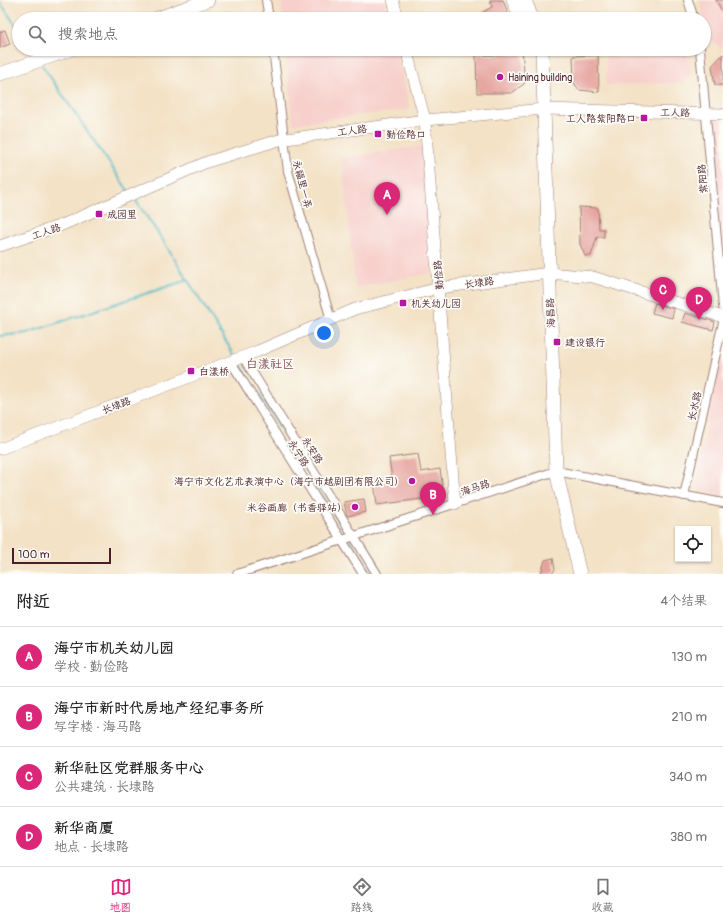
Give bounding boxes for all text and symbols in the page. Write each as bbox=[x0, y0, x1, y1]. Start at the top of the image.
search box bbox=[12, 12, 711, 56]
icon: search bbox=[26, 23, 48, 45]
text: 搜索地点 bbox=[58, 25, 118, 44]
marker: Haining building bbox=[495, 72, 505, 82]
place label: Haining building bbox=[508, 72, 572, 84]
street label: 工人路 bbox=[660, 107, 690, 119]
place label: 工人路紫阳路口 bbox=[566, 113, 636, 125]
marker: 工人路紫阳路口 bbox=[639, 113, 649, 123]
street label: 工人路 bbox=[336, 123, 368, 139]
marker: 勤俭路口 bbox=[373, 129, 383, 139]
place label: 勤俭路口 bbox=[386, 129, 426, 141]
street label: 永福里一弄 bbox=[290, 159, 314, 210]
street label: 紫阳路 bbox=[696, 163, 710, 194]
pin: A bbox=[374, 182, 400, 215]
marker: 成园里 bbox=[94, 209, 104, 219]
place label: 成园里 bbox=[107, 209, 137, 221]
street label: 工人路 bbox=[30, 221, 62, 243]
street label: 勤俭路 bbox=[432, 259, 446, 290]
street label: 长埭路 bbox=[463, 275, 495, 291]
pin: C bbox=[650, 277, 676, 310]
pin: D bbox=[686, 287, 712, 320]
marker: 机关幼儿园 bbox=[398, 298, 408, 308]
place label: 机关幼儿园 bbox=[411, 298, 461, 310]
street label: 海昌路 bbox=[544, 298, 558, 328]
your location bbox=[314, 323, 334, 343]
marker: 建设银行 bbox=[552, 337, 562, 347]
place label: 建设银行 bbox=[565, 337, 605, 349]
district label: 白漾社区 bbox=[246, 357, 294, 372]
marker: 白漾桥 bbox=[186, 366, 196, 376]
place label: 白漾桥 bbox=[199, 366, 229, 378]
street label: 长水路 bbox=[686, 390, 704, 422]
street label: 长埭路 bbox=[100, 395, 133, 417]
street label: 永安路 bbox=[299, 435, 325, 466]
street label: 永宁路 bbox=[285, 438, 311, 469]
place label: 海宁市文化艺术表演中心（海宁市越剧团有限公司） bbox=[174, 476, 404, 488]
marker: 海宁市文化艺术表演中心（海宁市越剧团有限公司） bbox=[407, 476, 417, 486]
street label: 海马路 bbox=[459, 478, 491, 498]
pin: B bbox=[420, 482, 446, 515]
place label: 米谷画廊（书香驿站） bbox=[247, 502, 347, 514]
marker: 米谷画廊（书香驿站） bbox=[350, 502, 360, 512]
map controls bbox=[675, 526, 711, 562]
button: locate bbox=[675, 526, 711, 562]
scale bar bbox=[12, 546, 111, 565]
text: 100 m bbox=[18, 548, 49, 561]
text: 附近 bbox=[16, 591, 50, 612]
text: 4个结果 bbox=[660, 593, 707, 609]
text: 海宁市机关幼儿园 bbox=[54, 639, 174, 658]
text: A bbox=[25, 649, 33, 665]
text: 130 m bbox=[671, 649, 707, 665]
text: 学校 · 勤俭路 bbox=[54, 659, 129, 675]
text: 海宁市新时代房地产经纪事务所 bbox=[54, 699, 264, 718]
text: B bbox=[25, 709, 33, 725]
text: 210 m bbox=[671, 709, 707, 725]
text: 写字楼 · 海马路 bbox=[54, 719, 142, 735]
text: 新华社区党群服务中心 bbox=[54, 759, 204, 778]
text: C bbox=[25, 769, 33, 785]
text: 340 m bbox=[669, 769, 707, 785]
text: 公共建筑 · 长埭路 bbox=[54, 779, 155, 795]
text: 新华商厦 bbox=[54, 819, 114, 838]
text: D bbox=[25, 829, 33, 845]
text: 380 m bbox=[670, 829, 707, 845]
text: 地点 · 长埭路 bbox=[54, 839, 129, 855]
tab: 地图 bbox=[110, 876, 132, 914]
tab: 路线 bbox=[351, 876, 373, 914]
tab: 收藏 bbox=[592, 876, 614, 914]

